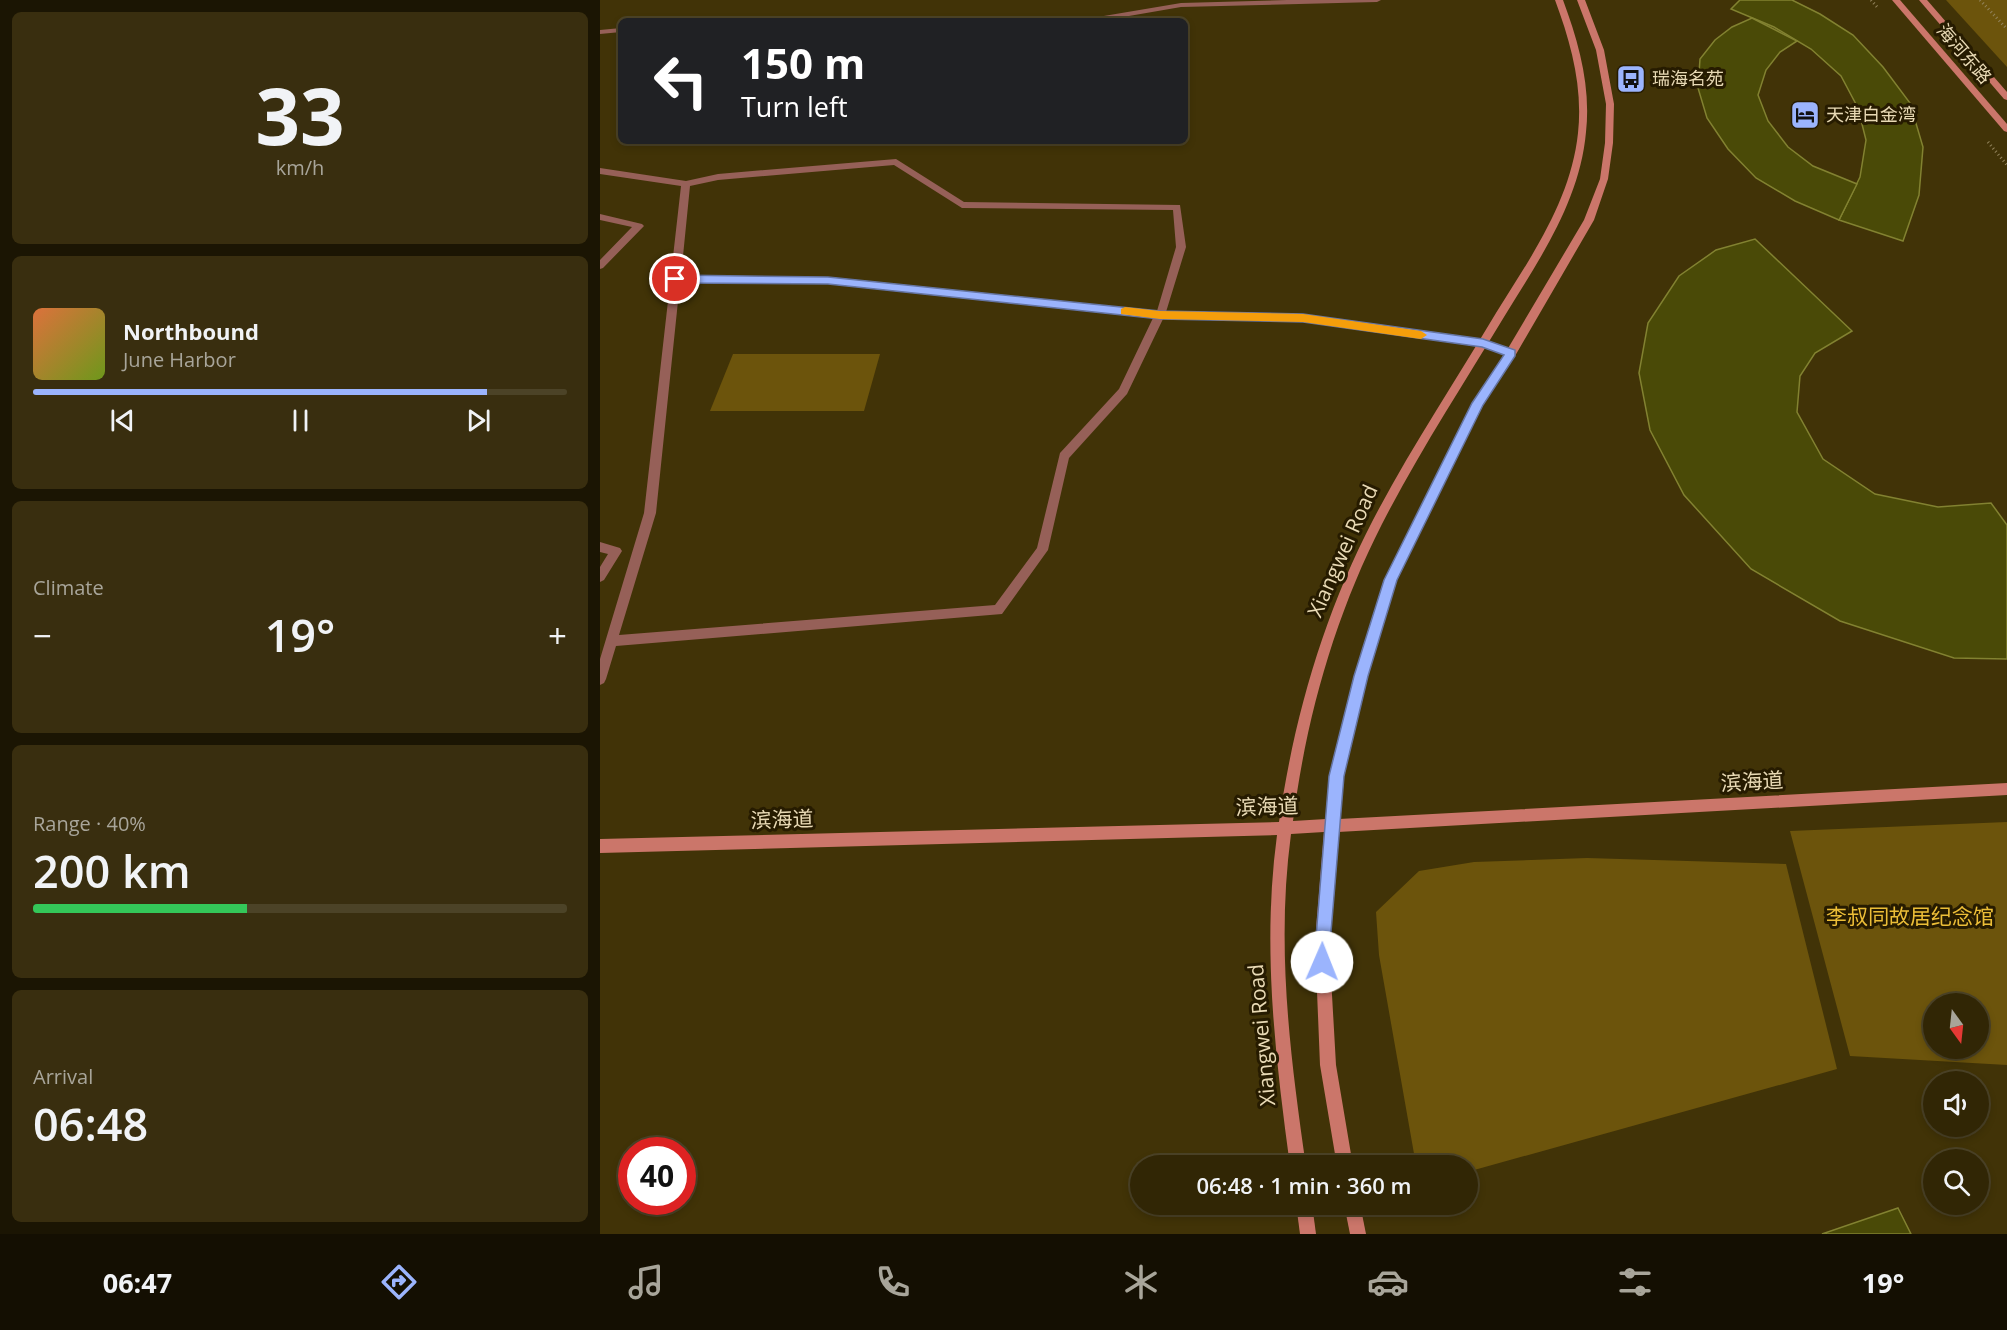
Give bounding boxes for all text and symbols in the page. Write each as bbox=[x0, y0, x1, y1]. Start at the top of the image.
street label: 海河东路 bbox=[1932, 18, 1997, 88]
text: 150 m bbox=[741, 34, 865, 91]
icon: left bbox=[642, 42, 720, 120]
text: 33 bbox=[255, 62, 345, 168]
bus stop icon: 瑞海名苑 bbox=[1615, 63, 1647, 95]
place label: 瑞海名苑 bbox=[1652, 66, 1724, 90]
text: Turn left bbox=[741, 88, 848, 125]
hotel icon: 天津白金湾 bbox=[1789, 99, 1821, 131]
place label: 天津白金湾 bbox=[1826, 102, 1916, 126]
text: km/h bbox=[276, 154, 324, 181]
pin bbox=[649, 253, 700, 304]
icon: arrive bbox=[658, 262, 691, 295]
text: Northbound bbox=[123, 316, 259, 346]
text: June Harbor bbox=[123, 346, 236, 373]
icon: previous bbox=[106, 404, 139, 437]
icon: pause bbox=[284, 404, 317, 437]
icon: next bbox=[462, 404, 495, 437]
street label: Xiangwei Road bbox=[1300, 480, 1384, 621]
text: Climate bbox=[33, 574, 104, 601]
text: 19° bbox=[265, 604, 335, 665]
text: − bbox=[33, 613, 52, 658]
text: + bbox=[548, 613, 567, 658]
street label: 滨海道 bbox=[1720, 765, 1784, 797]
street label: 滨海道 bbox=[1235, 791, 1299, 821]
street label: 滨海道 bbox=[750, 804, 814, 834]
text: Range · 40% bbox=[33, 810, 146, 837]
text: 200 km bbox=[33, 840, 191, 901]
park label: 李叔同故居纪念馆 bbox=[1826, 902, 1994, 930]
position arrow bbox=[1290, 930, 1354, 994]
street label: Xiangwei Road bbox=[1241, 963, 1281, 1107]
north arrow bbox=[1923, 993, 1989, 1059]
map controls bbox=[1923, 993, 1989, 1215]
text: Arrival bbox=[33, 1063, 93, 1090]
button: sound bbox=[1923, 1071, 1989, 1137]
text: 06:48 bbox=[33, 1093, 148, 1154]
speed limit sign: 40 bbox=[618, 1137, 696, 1215]
button: search bbox=[1923, 1149, 1989, 1215]
text: 06:48 · 1 min · 360 m bbox=[1196, 1170, 1412, 1200]
icon: directions bbox=[378, 1261, 420, 1303]
icon: music bbox=[625, 1261, 667, 1303]
icon: phone bbox=[872, 1261, 914, 1303]
icon: climate bbox=[1120, 1261, 1162, 1303]
icon: car bbox=[1367, 1261, 1409, 1303]
icon: filters bbox=[1614, 1261, 1656, 1303]
text: 06:47 bbox=[103, 1264, 172, 1301]
text: 19° bbox=[1862, 1264, 1904, 1301]

